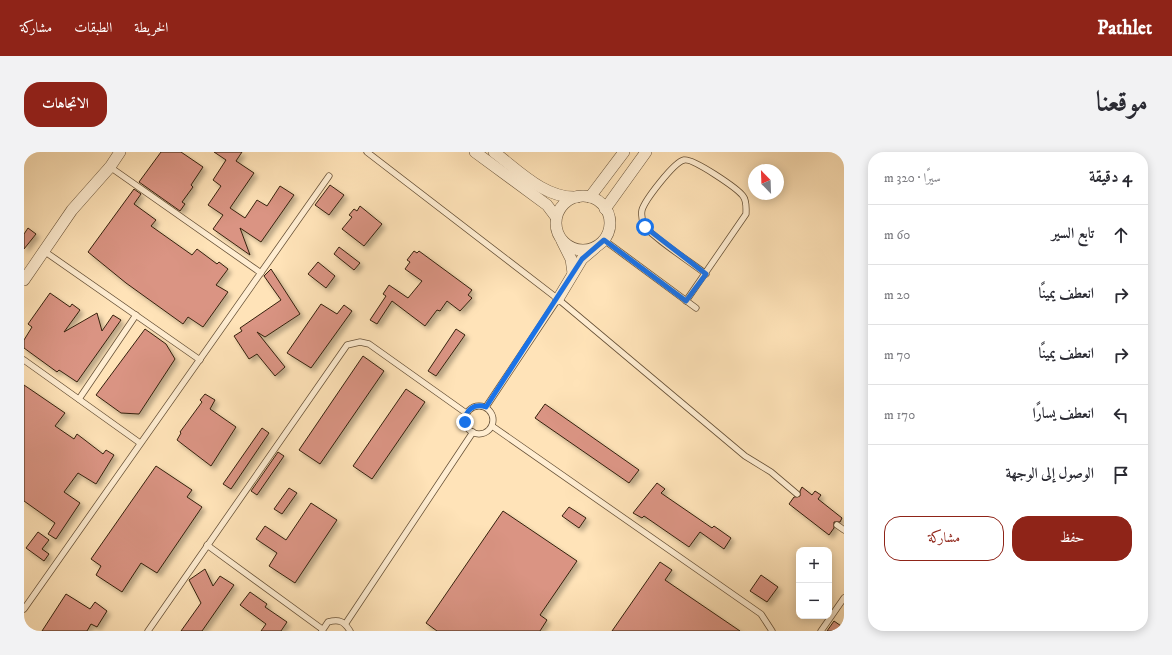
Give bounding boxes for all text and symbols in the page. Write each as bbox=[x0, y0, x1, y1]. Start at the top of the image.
text: Pathlet bbox=[1097, 17, 1152, 40]
text: مشاركة bbox=[20, 19, 52, 37]
text: الطبقات bbox=[74, 19, 112, 37]
text: الخريطة bbox=[134, 19, 168, 37]
button: الاتجاهات bbox=[24, 82, 107, 127]
text: موقعنا bbox=[1096, 85, 1148, 120]
north arrow bbox=[748, 164, 784, 200]
text: 4 دقيقة bbox=[1089, 166, 1132, 188]
text: سيرًا · 320 m bbox=[884, 170, 941, 186]
route start bbox=[636, 218, 654, 236]
text: تابع السير bbox=[1052, 224, 1094, 243]
icon: ahead bbox=[1110, 224, 1132, 246]
text: 60 m bbox=[884, 227, 910, 243]
text: انعطف يمينًا bbox=[1039, 284, 1094, 303]
icon: right bbox=[1110, 284, 1132, 306]
text: 20 m bbox=[884, 287, 910, 303]
text: انعطف يمينًا bbox=[1039, 344, 1094, 363]
icon: right bbox=[1110, 344, 1132, 366]
text: 70 m bbox=[884, 347, 910, 363]
text: انعطف يسارًا bbox=[1033, 404, 1094, 423]
icon: left bbox=[1110, 404, 1132, 426]
text: 170 m bbox=[884, 407, 915, 423]
route end bbox=[456, 413, 474, 431]
text: الوصول إلى الوجهة bbox=[1005, 464, 1094, 483]
icon: arrive bbox=[1110, 464, 1132, 486]
button: مشاركة bbox=[884, 516, 1004, 561]
button: حفظ bbox=[1012, 516, 1132, 561]
map controls bbox=[796, 547, 832, 619]
button: + bbox=[796, 547, 832, 583]
button: − bbox=[796, 583, 832, 619]

